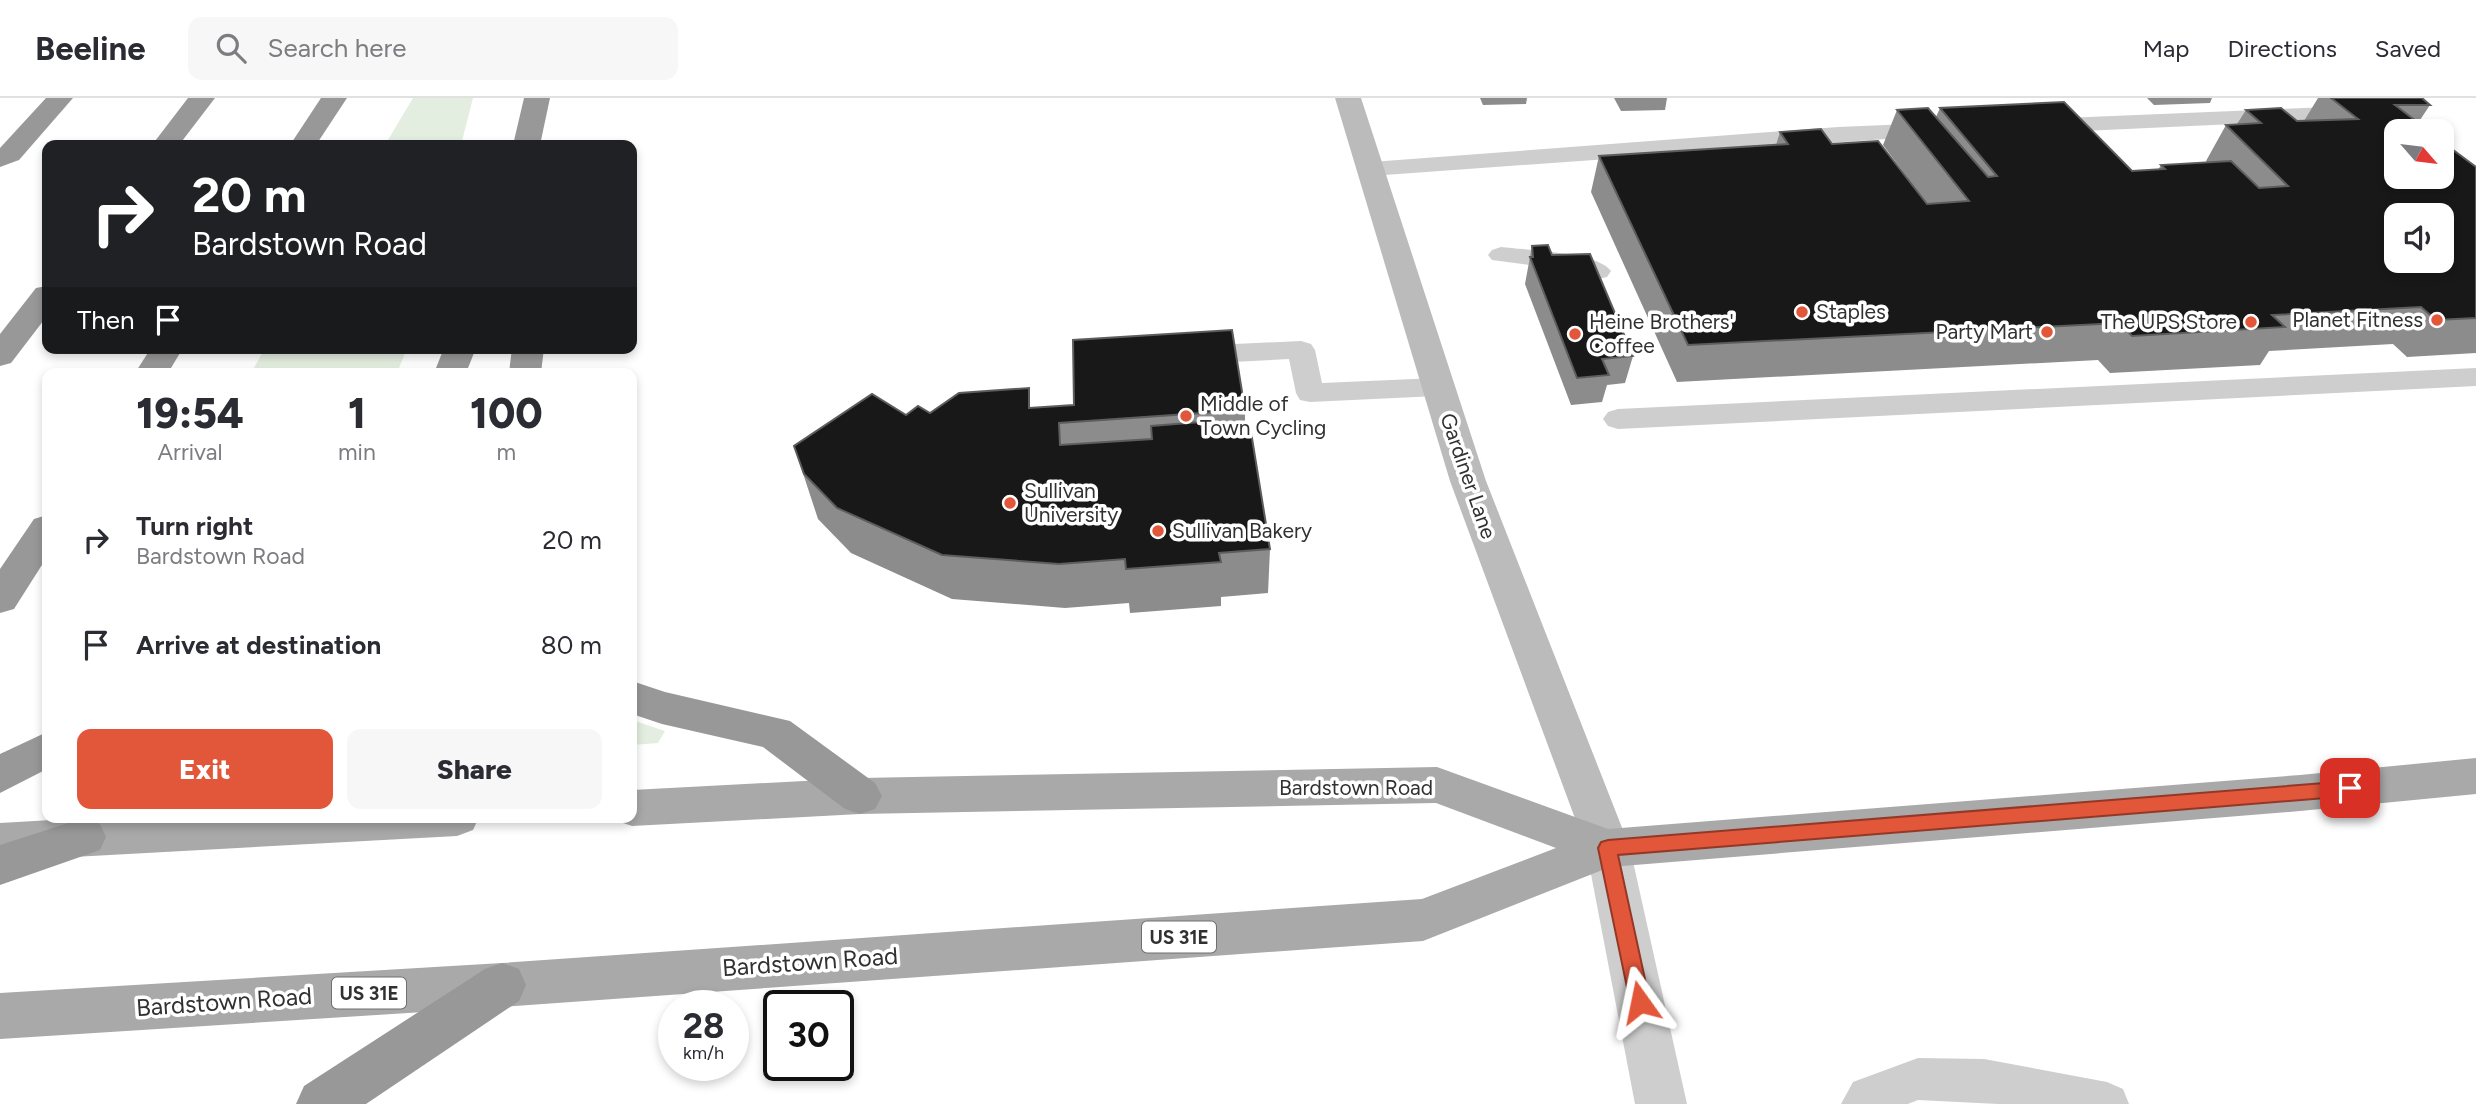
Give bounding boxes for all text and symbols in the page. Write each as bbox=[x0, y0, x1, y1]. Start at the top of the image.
search box bbox=[188, 17, 678, 80]
text: Beeline bbox=[35, 29, 146, 68]
icon: search bbox=[212, 29, 250, 67]
text: Search here bbox=[268, 32, 406, 64]
text: Map bbox=[2143, 34, 2189, 63]
text: Directions bbox=[2227, 34, 2337, 63]
text: Saved bbox=[2375, 34, 2441, 63]
north arrow bbox=[2384, 119, 2454, 189]
map controls bbox=[2384, 119, 2454, 273]
text: 20 m bbox=[192, 165, 307, 224]
icon: right bbox=[77, 168, 168, 259]
button: sound bbox=[2384, 203, 2454, 273]
text: Bardstown Road bbox=[192, 225, 427, 263]
place label: Staples bbox=[1816, 299, 1886, 324]
icon: arrive bbox=[149, 301, 187, 339]
text: Then bbox=[77, 304, 135, 336]
marker: Staples bbox=[1794, 304, 1810, 320]
place label: Planet Fitness bbox=[2292, 307, 2423, 332]
place label: Heine Brothers' Coffee bbox=[1589, 309, 1734, 358]
place label: The UPS Store bbox=[2100, 309, 2237, 334]
marker: Planet Fitness bbox=[2429, 312, 2445, 328]
marker: The UPS Store bbox=[2243, 314, 2259, 330]
place label: Party Mart bbox=[1936, 319, 2033, 344]
marker: Party Mart bbox=[2039, 324, 2055, 340]
marker: Heine Brothers' Coffee bbox=[1567, 326, 1583, 342]
text: 19:54 bbox=[136, 388, 244, 439]
text: 1 bbox=[348, 388, 366, 439]
text: 100 bbox=[470, 388, 543, 439]
place label: Middle of Town Cycling bbox=[1200, 391, 1326, 440]
marker: Middle of Town Cycling bbox=[1178, 408, 1194, 424]
street label: Gardiner Lane bbox=[1435, 410, 1502, 542]
text: Arrival bbox=[158, 438, 222, 466]
text: min bbox=[338, 438, 376, 466]
text: m bbox=[497, 438, 516, 466]
place label: Sullivan University bbox=[1024, 478, 1118, 527]
marker: Sullivan University bbox=[1002, 495, 1018, 511]
text: Turn right bbox=[136, 510, 253, 542]
place label: Sullivan Bakery bbox=[1172, 518, 1312, 543]
icon: right bbox=[77, 521, 115, 559]
marker: Sullivan Bakery bbox=[1150, 523, 1166, 539]
text: 20 m bbox=[542, 524, 602, 556]
text: Bardstown Road bbox=[136, 542, 305, 570]
icon: arrive bbox=[77, 626, 115, 664]
text: Arrive at destination bbox=[136, 629, 381, 661]
text: 80 m bbox=[541, 629, 602, 661]
button: Exit bbox=[77, 729, 333, 809]
button: Share bbox=[347, 729, 602, 809]
pin bbox=[2320, 758, 2380, 818]
icon: arrive bbox=[2331, 769, 2369, 807]
street label: Bardstown Road bbox=[1279, 775, 1433, 800]
road number: US 31E bbox=[1142, 922, 1216, 952]
street label: Bardstown Road bbox=[721, 941, 899, 982]
position arrow bbox=[1603, 965, 1677, 1039]
road number: US 31E bbox=[332, 978, 406, 1009]
street label: Bardstown Road bbox=[135, 981, 313, 1022]
speed limit sign: 30 bbox=[763, 990, 854, 1081]
text: 28 bbox=[683, 1005, 724, 1047]
text: km/h bbox=[683, 1042, 724, 1064]

